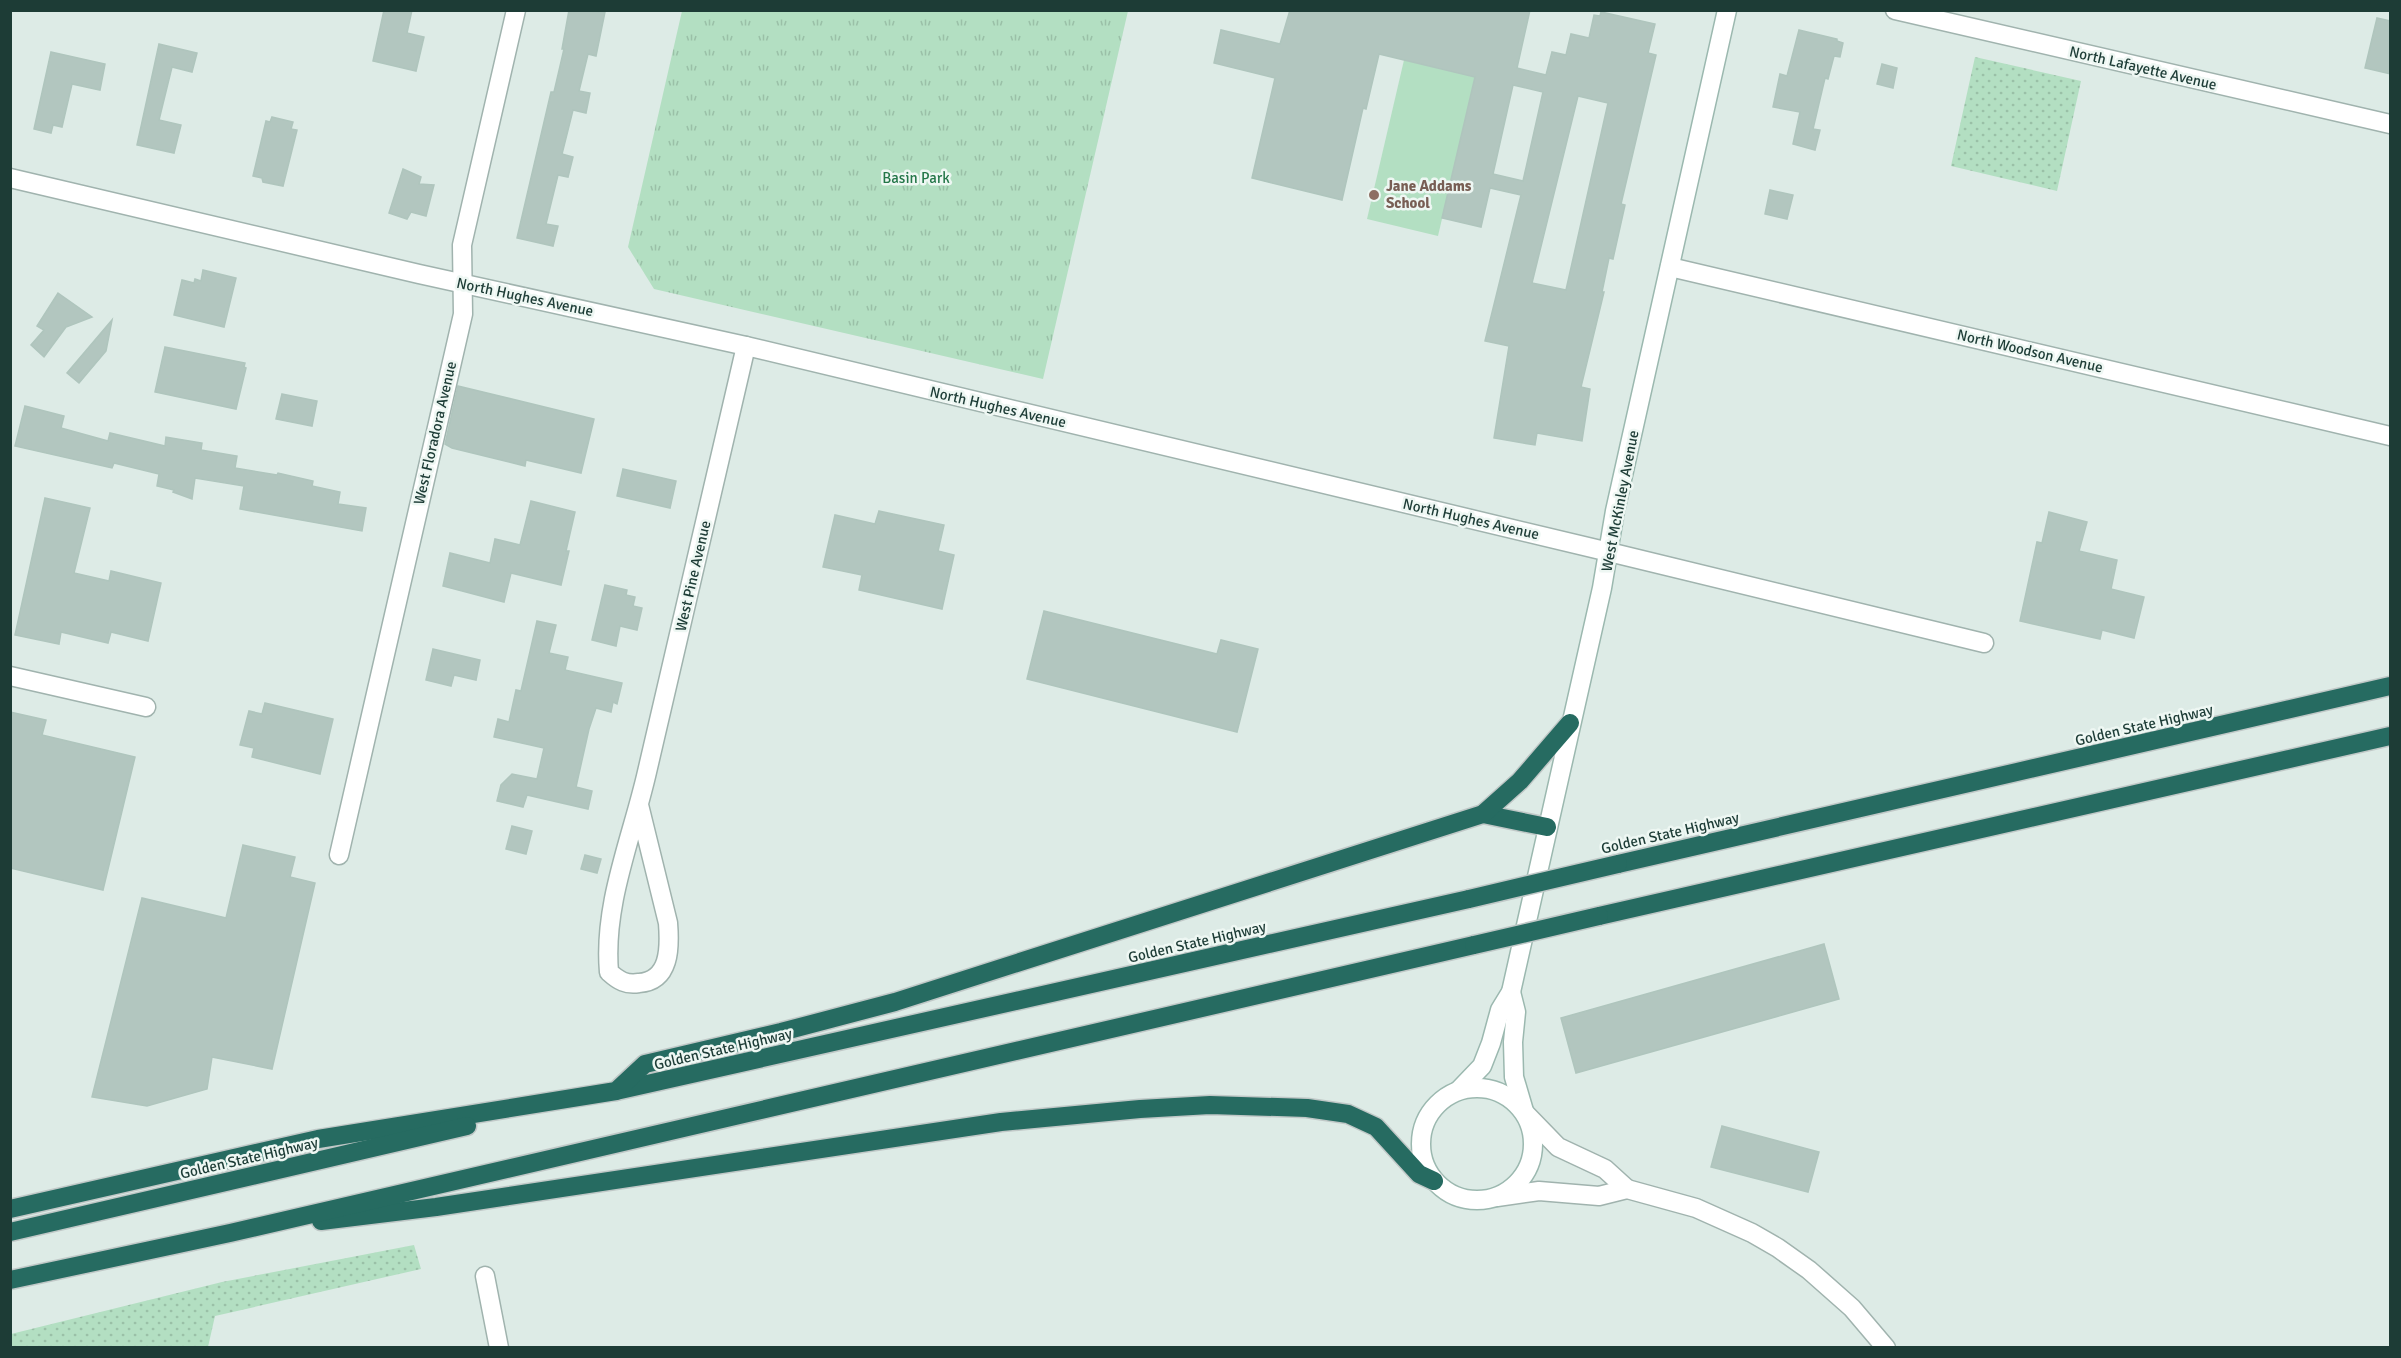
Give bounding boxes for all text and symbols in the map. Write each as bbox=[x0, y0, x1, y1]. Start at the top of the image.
street label: North Lafayette Avenue bbox=[2068, 42, 2218, 94]
park label: Basin Park bbox=[882, 169, 950, 187]
place label: Jane Addams School bbox=[1386, 177, 1472, 212]
marker: Jane Addams School bbox=[1367, 188, 1381, 202]
street label: North Hughes Avenue bbox=[455, 274, 595, 320]
street label: North Woodson Avenue bbox=[1955, 325, 2105, 377]
street label: West Floradora Avenue bbox=[410, 360, 460, 506]
street label: North Hughes Avenue bbox=[928, 383, 1068, 431]
street label: West McKinley Avenue bbox=[1597, 429, 1643, 573]
street label: North Hughes Avenue bbox=[1401, 495, 1541, 543]
street label: West Pine Avenue bbox=[671, 519, 715, 633]
street label: Golden State Highway bbox=[2073, 700, 2215, 750]
street label: Golden State Highway bbox=[1599, 808, 1741, 858]
street label: Golden State Highway bbox=[1126, 917, 1268, 967]
street label: Golden State Highway bbox=[652, 1024, 794, 1074]
street label: Golden State Highway bbox=[178, 1133, 320, 1183]

